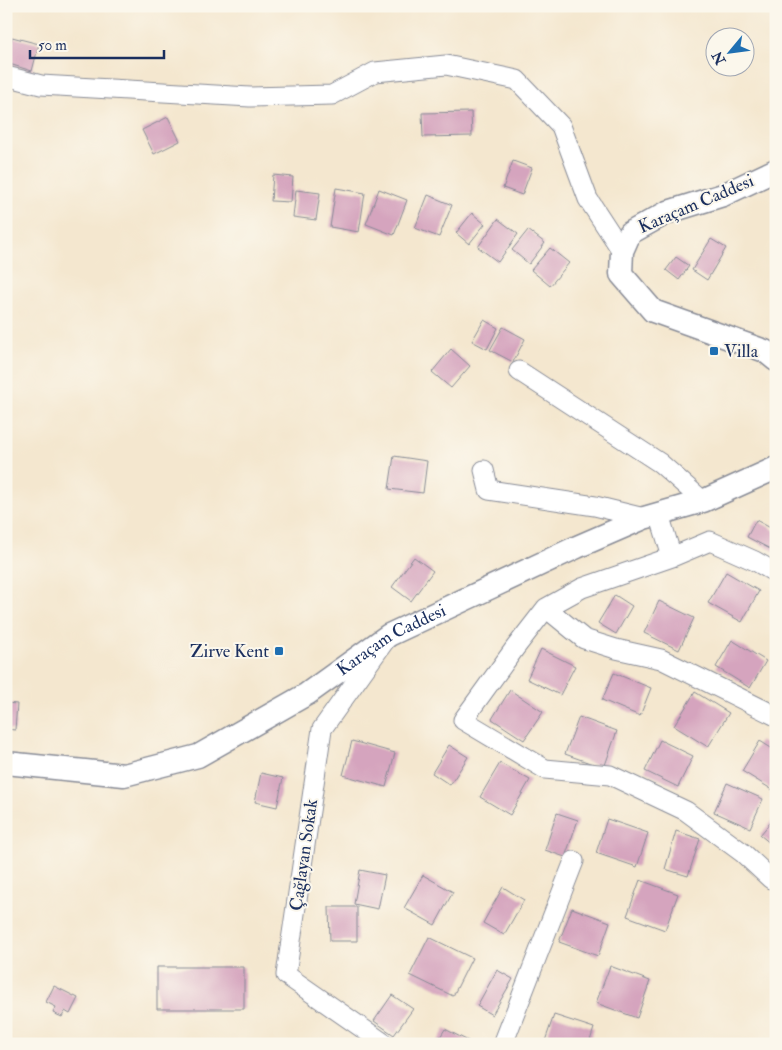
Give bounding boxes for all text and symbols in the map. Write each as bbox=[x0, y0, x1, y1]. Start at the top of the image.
scale bar bbox=[30, 28, 164, 60]
north arrow bbox=[704, 28, 754, 78]
text: 50 m bbox=[38, 36, 67, 55]
text: N bbox=[708, 48, 730, 69]
street label: Karaçam Caddesi bbox=[635, 169, 757, 239]
place label: Villa bbox=[724, 340, 759, 363]
marker: Villa bbox=[708, 345, 720, 357]
street label: Karaçam Caddesi bbox=[332, 599, 450, 681]
place label: Zirve Kent bbox=[190, 640, 269, 663]
marker: Zirve Kent bbox=[273, 645, 285, 657]
street label: Çağlayan Sokak bbox=[285, 797, 323, 912]

